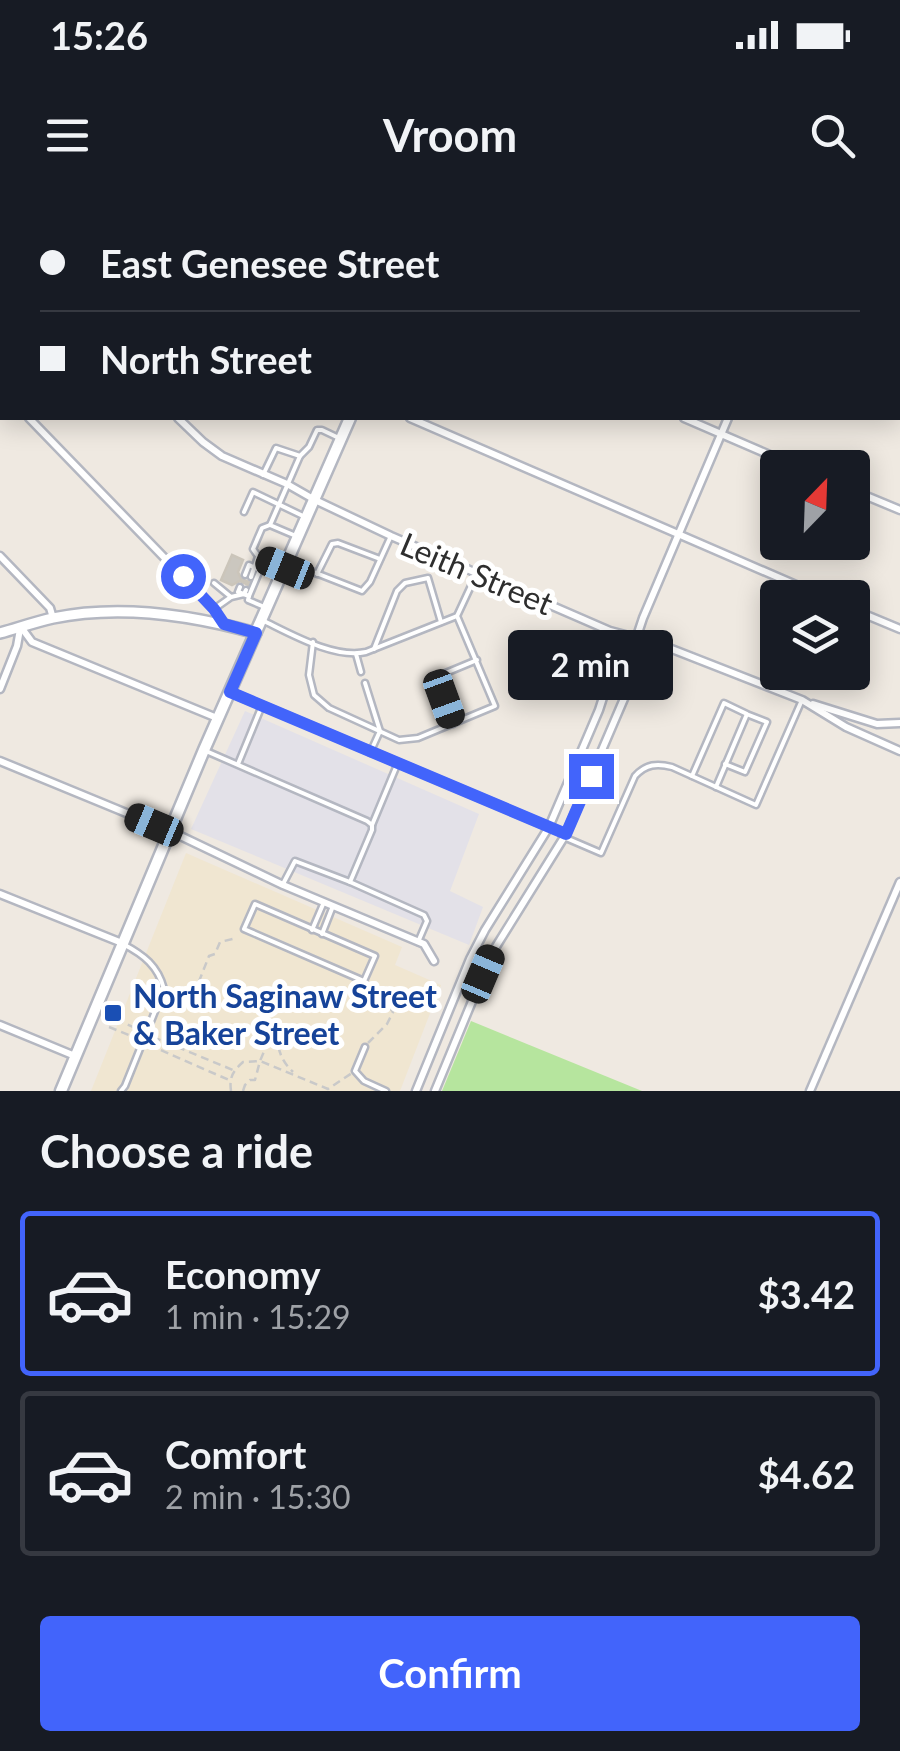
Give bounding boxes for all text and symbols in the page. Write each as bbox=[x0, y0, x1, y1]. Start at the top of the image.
text: 15:26 bbox=[50, 12, 148, 58]
icon: menu bbox=[40, 108, 95, 163]
text: Vroom bbox=[383, 108, 517, 162]
icon: search bbox=[805, 108, 860, 163]
text: East Genesee Street bbox=[100, 240, 439, 286]
text: North Street bbox=[100, 336, 312, 382]
north arrow bbox=[760, 450, 870, 560]
map controls bbox=[760, 450, 870, 690]
street label: Leith Street bbox=[395, 523, 559, 623]
car bbox=[252, 543, 318, 593]
route start bbox=[161, 554, 206, 599]
button: layers bbox=[760, 580, 870, 690]
callout: 2 min bbox=[508, 631, 674, 701]
text: 2 min bbox=[551, 645, 630, 684]
car bbox=[420, 666, 468, 732]
route end bbox=[569, 754, 614, 799]
car bbox=[121, 799, 187, 851]
car bbox=[457, 941, 509, 1007]
place label: North Saginaw Street & Baker Street bbox=[133, 976, 437, 1052]
marker: North Saginaw Street & Baker Street bbox=[102, 1002, 124, 1024]
text: Choose a ride bbox=[40, 1124, 313, 1178]
icon: car bbox=[45, 1249, 135, 1339]
text: Economy bbox=[165, 1251, 320, 1297]
text: $3.42 bbox=[758, 1271, 855, 1317]
text: 1 min · 15:29 bbox=[165, 1297, 351, 1336]
icon: car bbox=[45, 1429, 135, 1519]
text: Comfort bbox=[165, 1431, 306, 1477]
text: $4.62 bbox=[758, 1451, 855, 1497]
text: 2 min · 15:30 bbox=[165, 1477, 351, 1516]
button: Confirm bbox=[40, 1616, 860, 1731]

